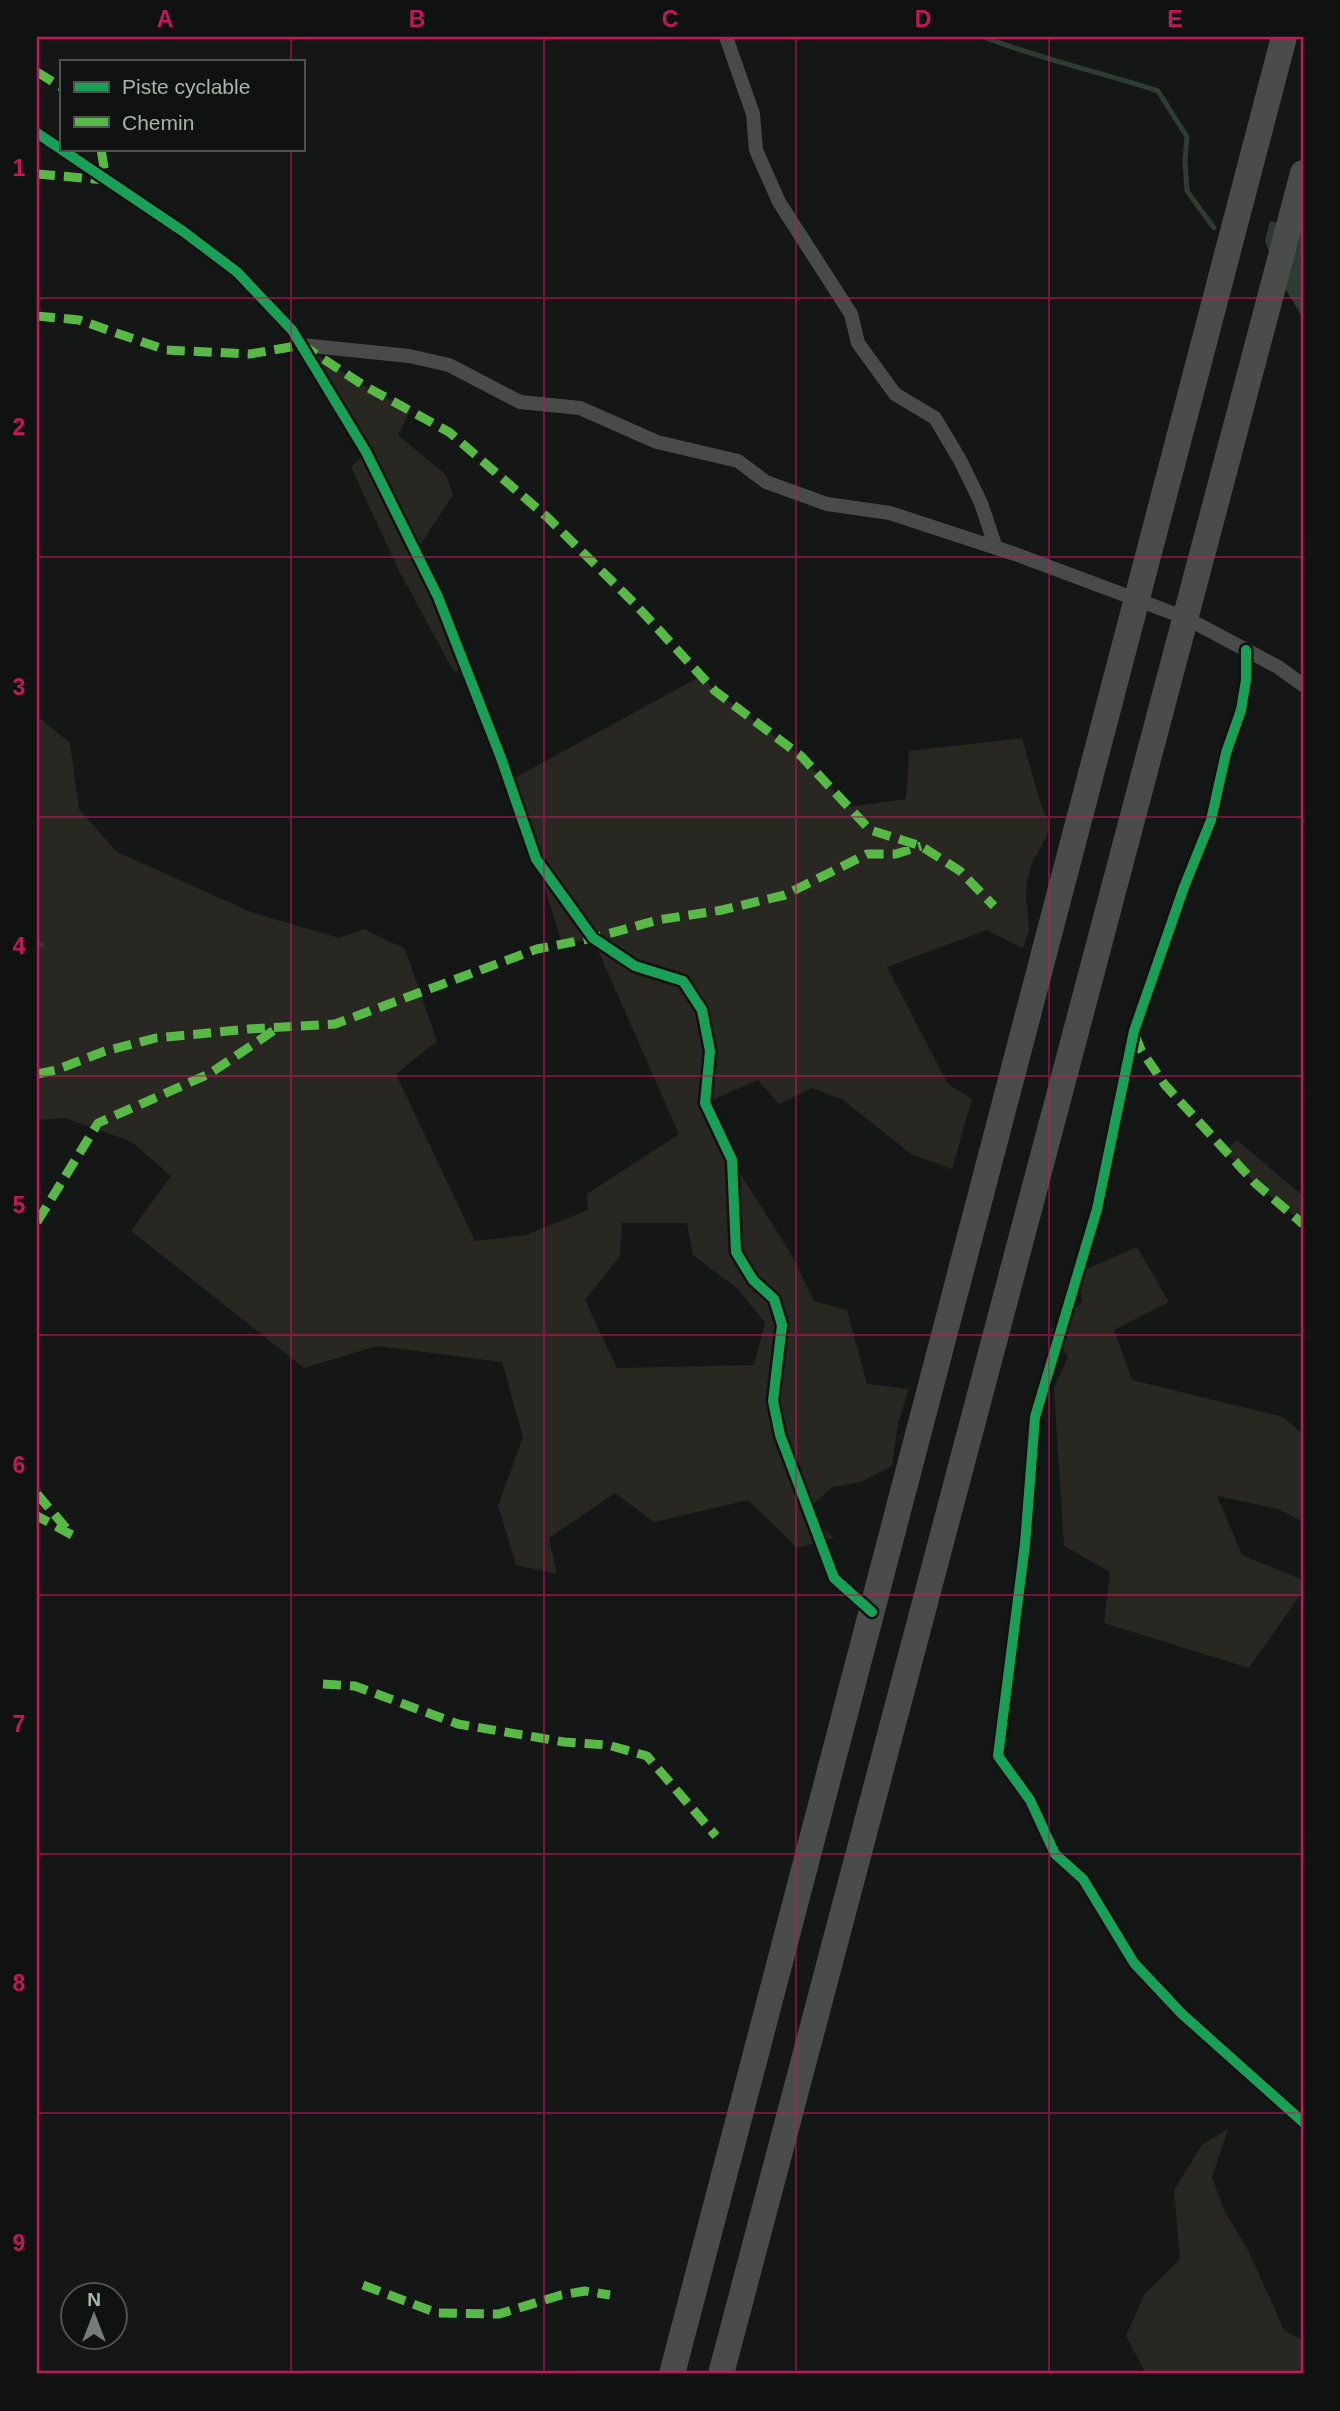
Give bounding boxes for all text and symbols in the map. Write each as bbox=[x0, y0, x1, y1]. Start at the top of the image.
text: A bbox=[157, 6, 173, 32]
text: B bbox=[409, 6, 425, 32]
text: C bbox=[662, 6, 678, 32]
text: D bbox=[915, 6, 931, 32]
text: E bbox=[1167, 6, 1183, 32]
legend bbox=[60, 60, 304, 150]
text: Piste cyclable bbox=[122, 75, 250, 98]
text: Chemin bbox=[122, 111, 194, 134]
text: 1 bbox=[13, 155, 26, 181]
text: 2 bbox=[13, 414, 25, 440]
text: 3 bbox=[13, 674, 25, 700]
text: 4 bbox=[13, 933, 26, 959]
text: 5 bbox=[13, 1192, 26, 1218]
text: 6 bbox=[13, 1452, 25, 1478]
text: 7 bbox=[13, 1711, 25, 1737]
text: 8 bbox=[13, 1970, 26, 1996]
text: 9 bbox=[13, 2230, 25, 2256]
north arrow bbox=[60, 2282, 130, 2352]
text: N bbox=[87, 2289, 101, 2310]

